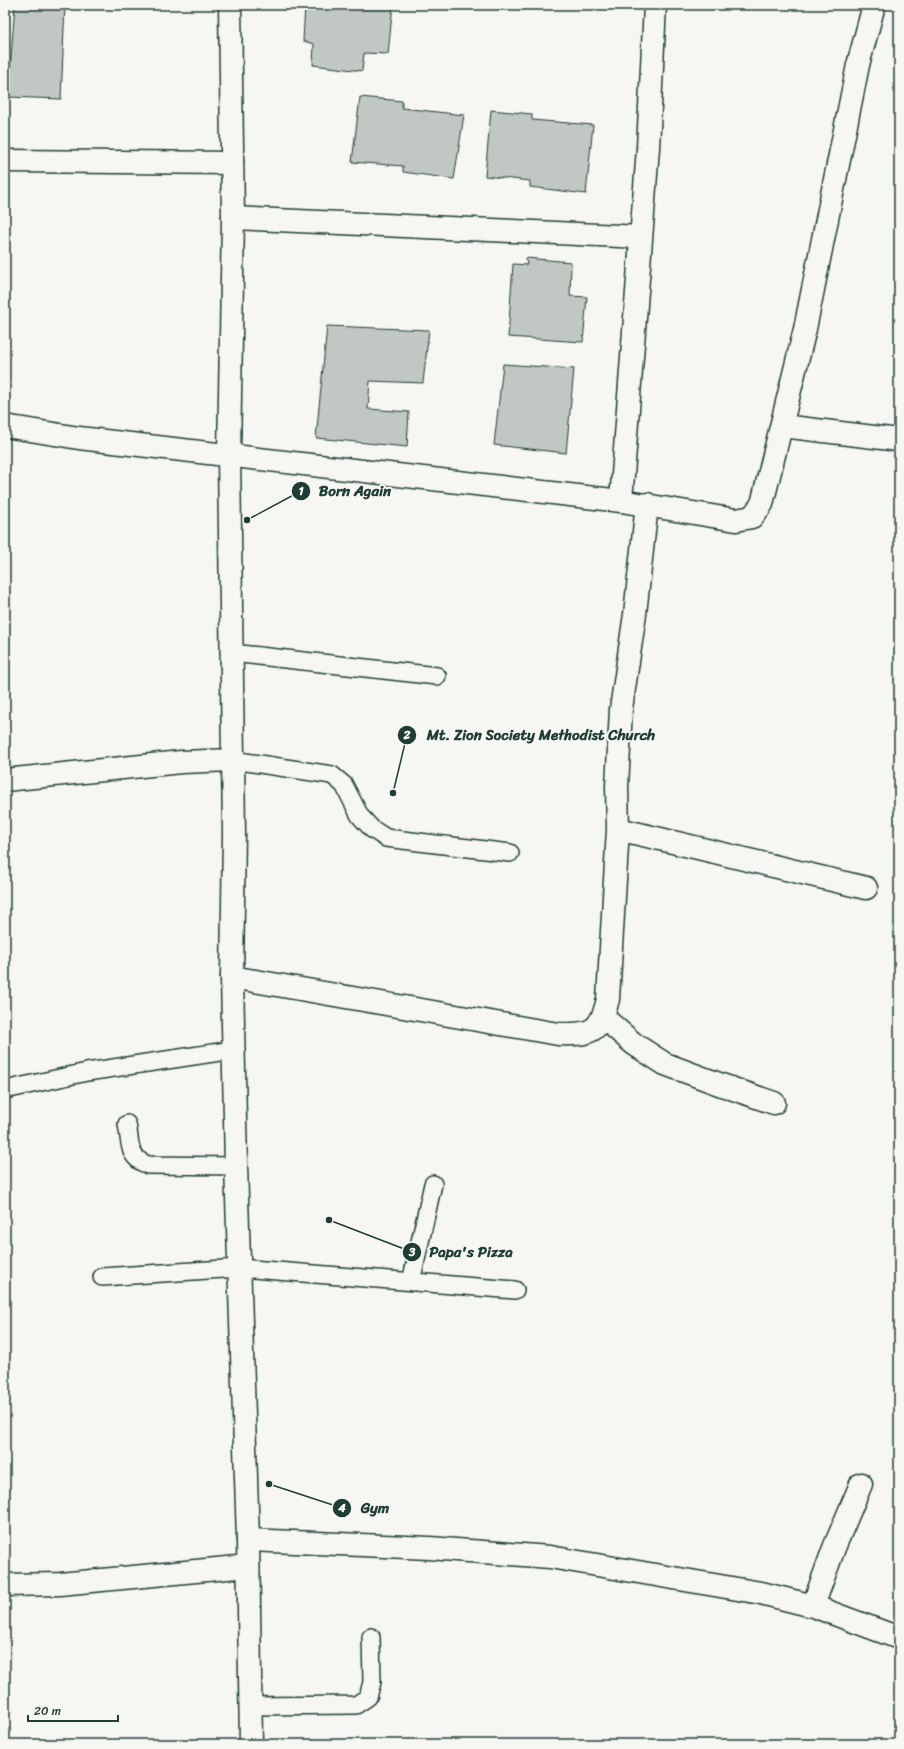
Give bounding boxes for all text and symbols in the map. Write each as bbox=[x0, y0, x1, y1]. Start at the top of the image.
callout: Born Again bbox=[291, 477, 399, 504]
text: Born Again bbox=[319, 478, 392, 504]
text: 1 bbox=[298, 480, 304, 502]
callout: Mt. Zion Society Methodist Church bbox=[397, 722, 665, 749]
text: Mt. Zion Society Methodist Church bbox=[426, 722, 655, 748]
text: 2 bbox=[403, 724, 411, 746]
callout: Papa's Pizza bbox=[402, 1238, 521, 1265]
text: Papa's Pizza bbox=[429, 1239, 513, 1265]
text: 3 bbox=[408, 1241, 416, 1263]
callout: Gym bbox=[332, 1495, 397, 1522]
text: Gym bbox=[360, 1495, 390, 1521]
text: 4 bbox=[337, 1497, 346, 1519]
scale bar bbox=[28, 1697, 118, 1723]
text: 20 m bbox=[34, 1700, 61, 1722]

